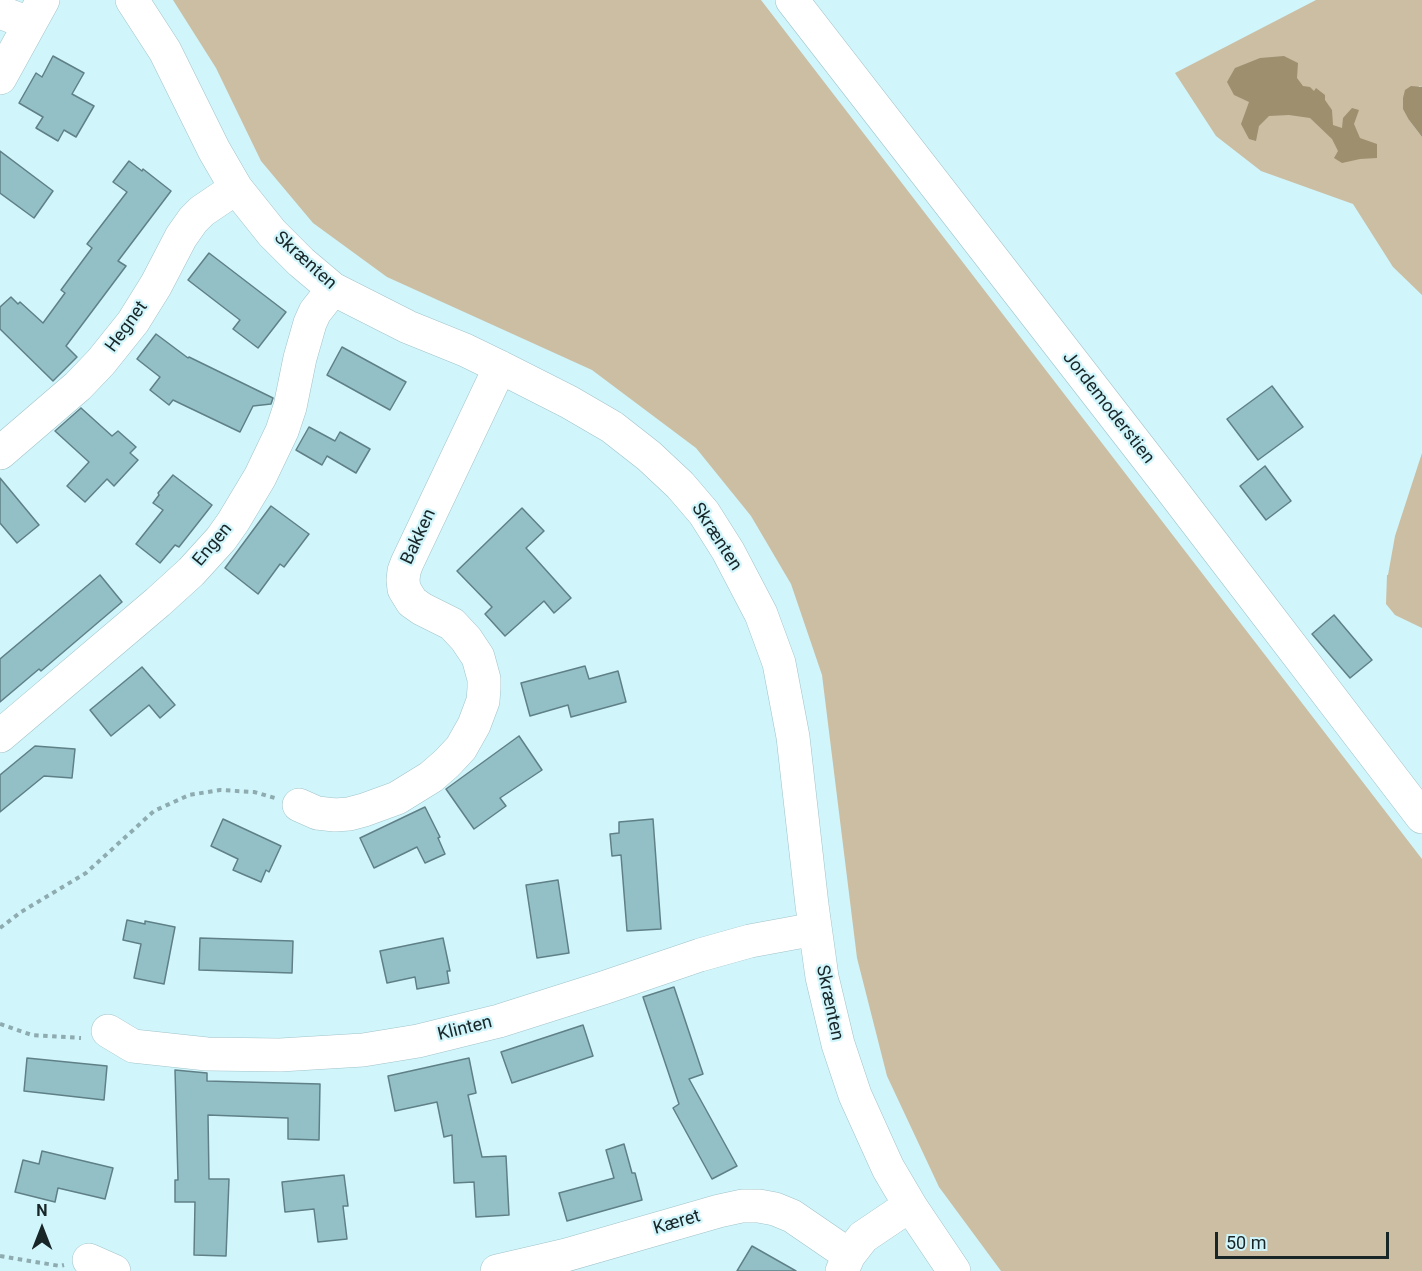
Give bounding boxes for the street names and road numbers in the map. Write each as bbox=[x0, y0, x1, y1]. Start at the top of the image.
street label: Skrænten bbox=[269, 227, 341, 295]
street label: Hegnet bbox=[101, 297, 153, 357]
street label: Jordemoderstien bbox=[1057, 347, 1159, 469]
street label: Skrænten bbox=[686, 499, 746, 575]
street label: Bakken bbox=[397, 506, 441, 568]
street label: Engen bbox=[189, 519, 237, 571]
street label: Skrænten bbox=[810, 963, 848, 1043]
street label: Klinten bbox=[436, 1012, 494, 1046]
street label: Kæret bbox=[651, 1206, 703, 1240]

